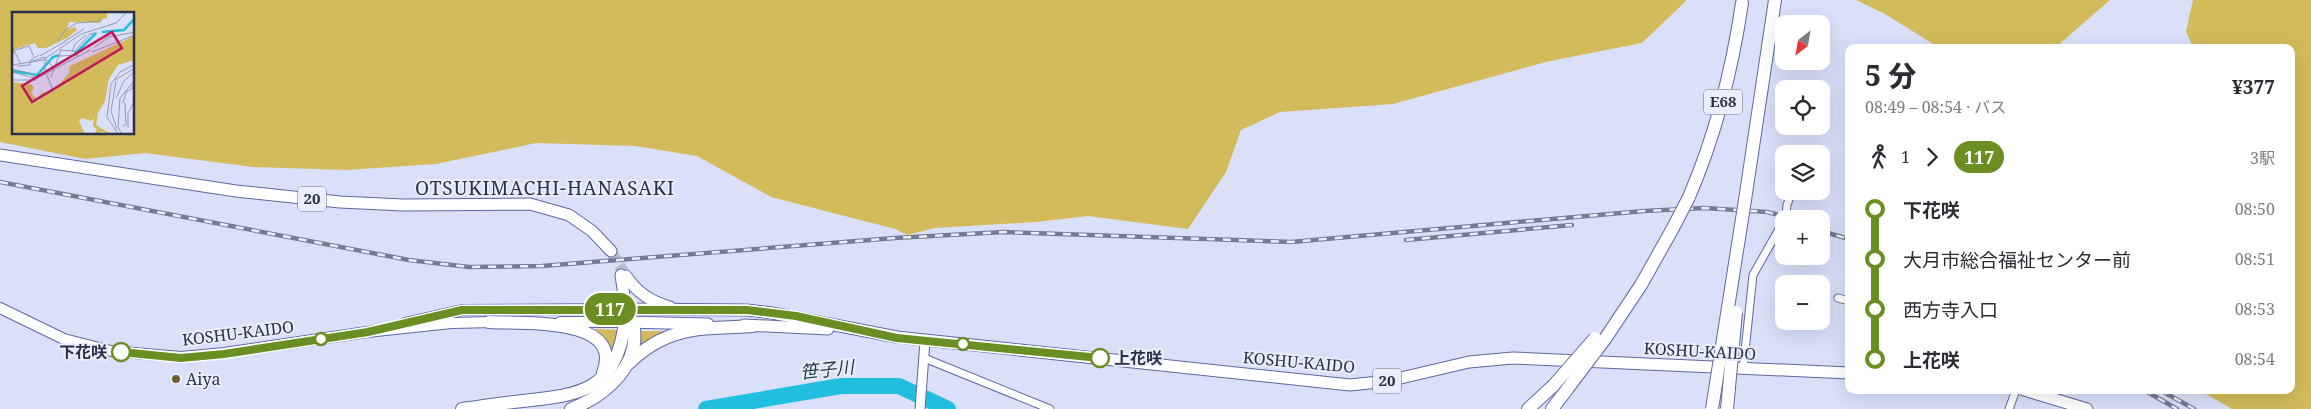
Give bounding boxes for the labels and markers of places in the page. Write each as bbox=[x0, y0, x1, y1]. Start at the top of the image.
unlabelled marker bbox=[314, 332, 328, 346]
unlabelled marker bbox=[956, 337, 970, 351]
place label: 下花咲 bbox=[59, 341, 107, 363]
marker: 下花咲 bbox=[111, 342, 131, 362]
place label: 上花咲 bbox=[1114, 347, 1162, 369]
marker: 上花咲 bbox=[1090, 348, 1110, 368]
place label: Aiya bbox=[186, 368, 220, 390]
marker: Aiya bbox=[170, 373, 182, 385]

